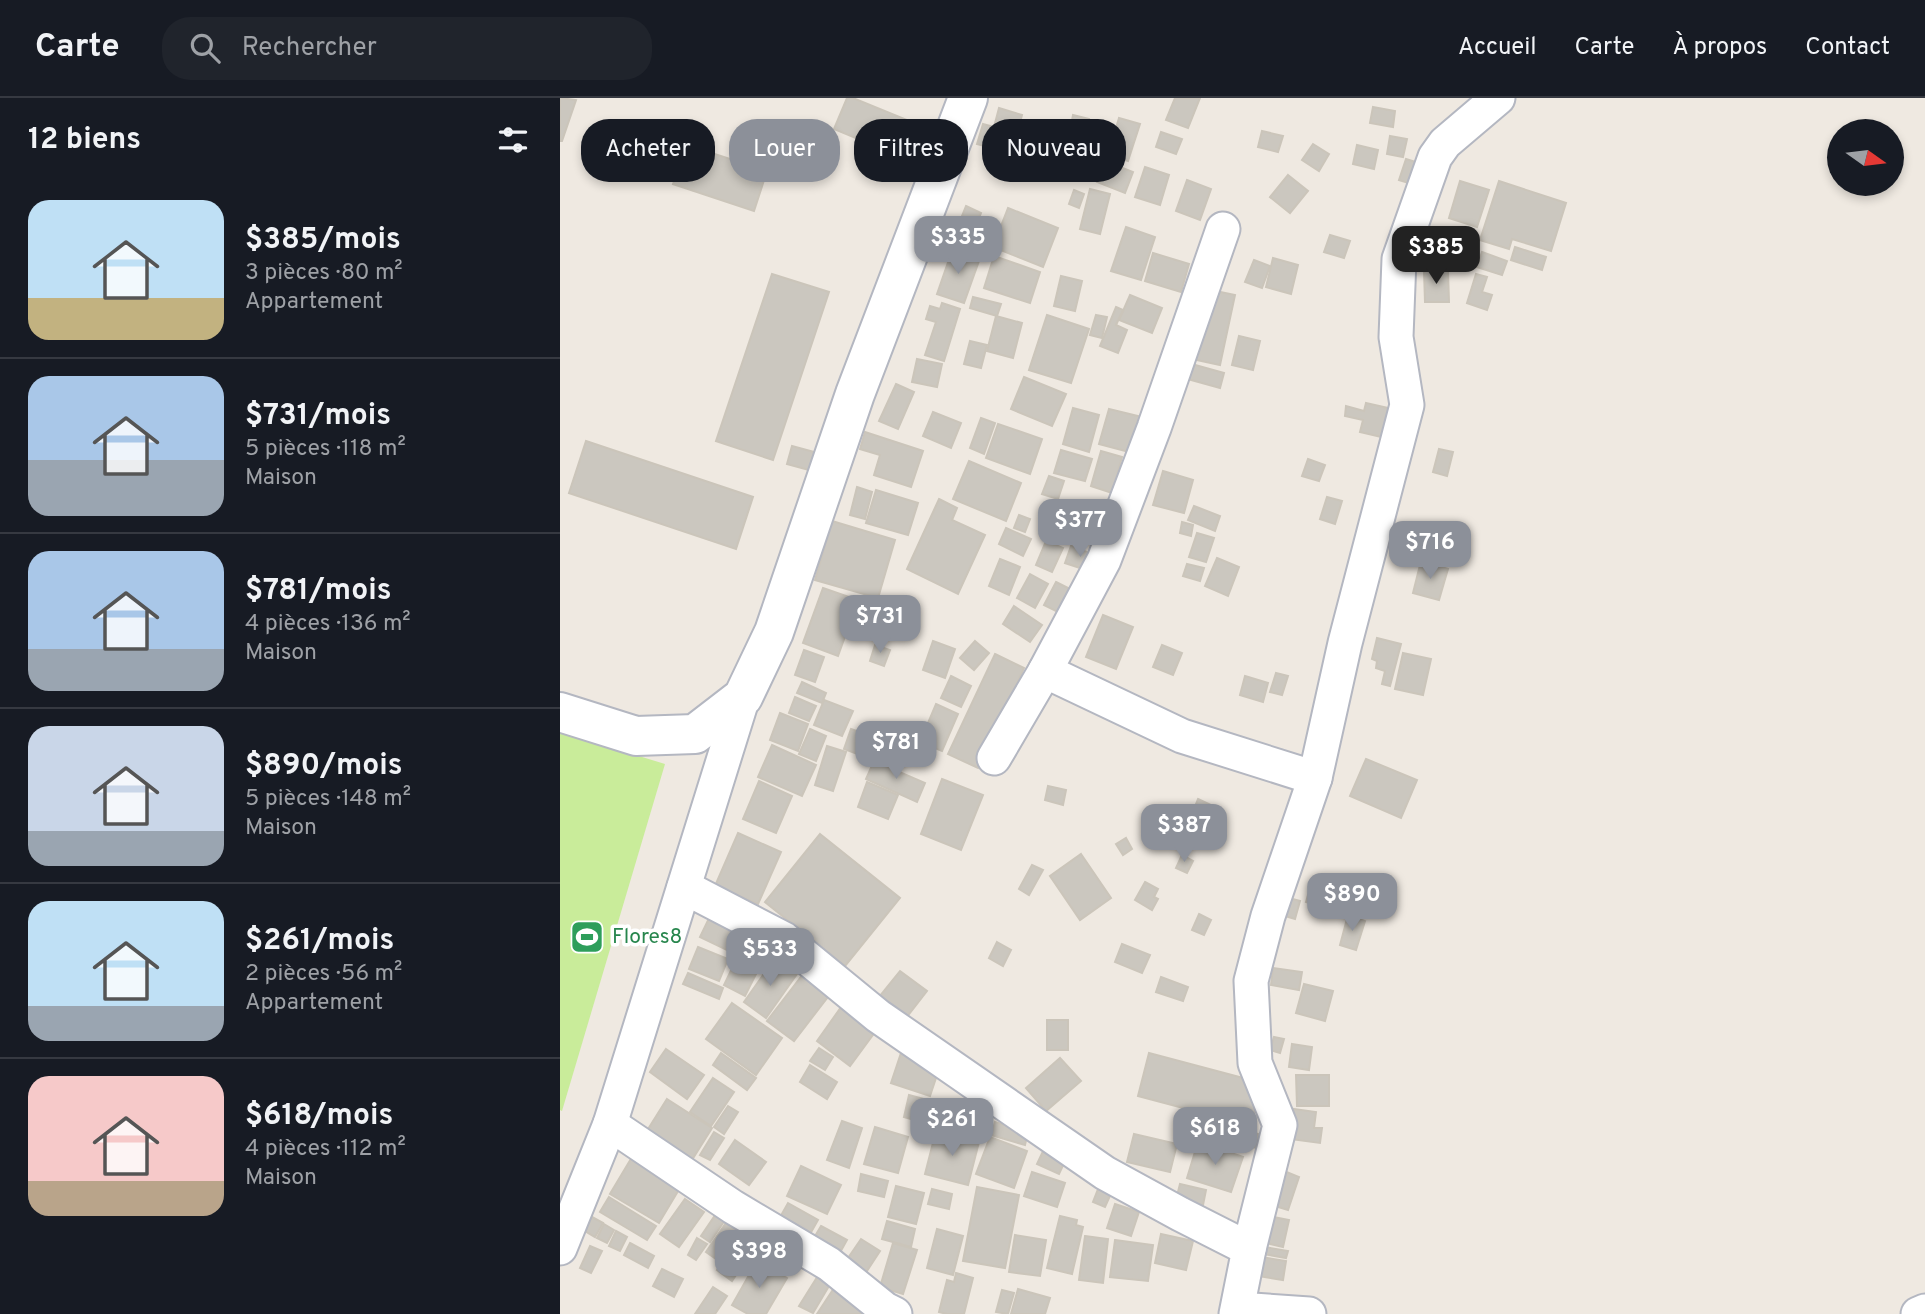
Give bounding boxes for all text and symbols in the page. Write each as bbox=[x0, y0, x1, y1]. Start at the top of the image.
search box bbox=[162, 17, 652, 80]
text: Carte bbox=[35, 27, 120, 69]
icon: search bbox=[186, 29, 224, 67]
text: Rechercher bbox=[242, 32, 377, 65]
text: Accueil bbox=[1458, 33, 1537, 63]
text: Carte bbox=[1575, 33, 1634, 63]
text: À propos bbox=[1672, 33, 1767, 63]
text: Contact bbox=[1805, 33, 1890, 63]
chip: Acheter bbox=[581, 119, 715, 182]
chip: Louer bbox=[729, 119, 840, 182]
chip: Filtres bbox=[854, 119, 968, 182]
chip: Nouveau bbox=[982, 119, 1126, 182]
north arrow bbox=[1827, 119, 1904, 196]
map controls bbox=[1827, 119, 1904, 196]
icon: filters bbox=[494, 121, 532, 159]
text: 12 biens bbox=[28, 122, 141, 159]
pin: $335 bbox=[917, 216, 999, 276]
text: $385/mois bbox=[245, 222, 401, 259]
text: $335 bbox=[930, 224, 986, 253]
pin: $385 bbox=[1395, 226, 1477, 286]
icon: home bbox=[84, 228, 168, 312]
text: $385 bbox=[1408, 234, 1464, 263]
text: 3 pièces · 80 m² bbox=[245, 259, 403, 288]
text: Appartement bbox=[245, 288, 383, 317]
text: $731/mois bbox=[245, 398, 391, 435]
icon: home bbox=[84, 404, 168, 488]
text: 5 pièces · 118 m² bbox=[245, 435, 406, 464]
text: Maison bbox=[245, 464, 317, 493]
pin: $377 bbox=[1039, 500, 1121, 559]
text: $377 bbox=[1054, 507, 1106, 536]
pin: $716 bbox=[1389, 522, 1471, 581]
text: $716 bbox=[1405, 529, 1455, 558]
text: $781/mois bbox=[245, 573, 392, 610]
icon: home bbox=[84, 579, 168, 663]
pin: $731 bbox=[839, 596, 921, 655]
text: $731 bbox=[856, 603, 904, 632]
text: 4 pièces · 136 m² bbox=[245, 610, 411, 639]
text: Maison bbox=[245, 639, 317, 668]
pin: $781 bbox=[855, 722, 937, 781]
text: $781 bbox=[871, 729, 921, 758]
text: $890/mois bbox=[245, 748, 403, 785]
icon: home bbox=[84, 754, 168, 838]
text: 5 pièces · 148 m² bbox=[245, 785, 411, 814]
pin: $387 bbox=[1143, 804, 1225, 864]
text: $387 bbox=[1157, 812, 1211, 841]
text: Maison bbox=[245, 814, 317, 843]
pin: $890 bbox=[1311, 874, 1393, 933]
text: $890 bbox=[1323, 881, 1381, 910]
sports icon: Flores8 bbox=[568, 918, 606, 956]
text: $261/mois bbox=[245, 923, 394, 960]
place label: Flores8 bbox=[612, 924, 682, 951]
pin: $533 bbox=[729, 928, 811, 988]
icon: home bbox=[84, 929, 168, 1013]
text: $533 bbox=[742, 936, 798, 965]
text: 2 pièces · 56 m² bbox=[245, 960, 402, 989]
text: Appartement bbox=[245, 989, 383, 1018]
text: $618/mois bbox=[245, 1098, 393, 1135]
pin: $261 bbox=[911, 1098, 993, 1158]
icon: home bbox=[84, 1104, 168, 1188]
text: $261 bbox=[926, 1106, 978, 1135]
pin: $618 bbox=[1174, 1108, 1256, 1167]
text: $618 bbox=[1189, 1115, 1241, 1144]
text: 4 pièces · 112 m² bbox=[245, 1135, 406, 1164]
text: Maison bbox=[245, 1164, 317, 1193]
pin: $398 bbox=[718, 1230, 800, 1290]
text: $398 bbox=[731, 1238, 787, 1267]

